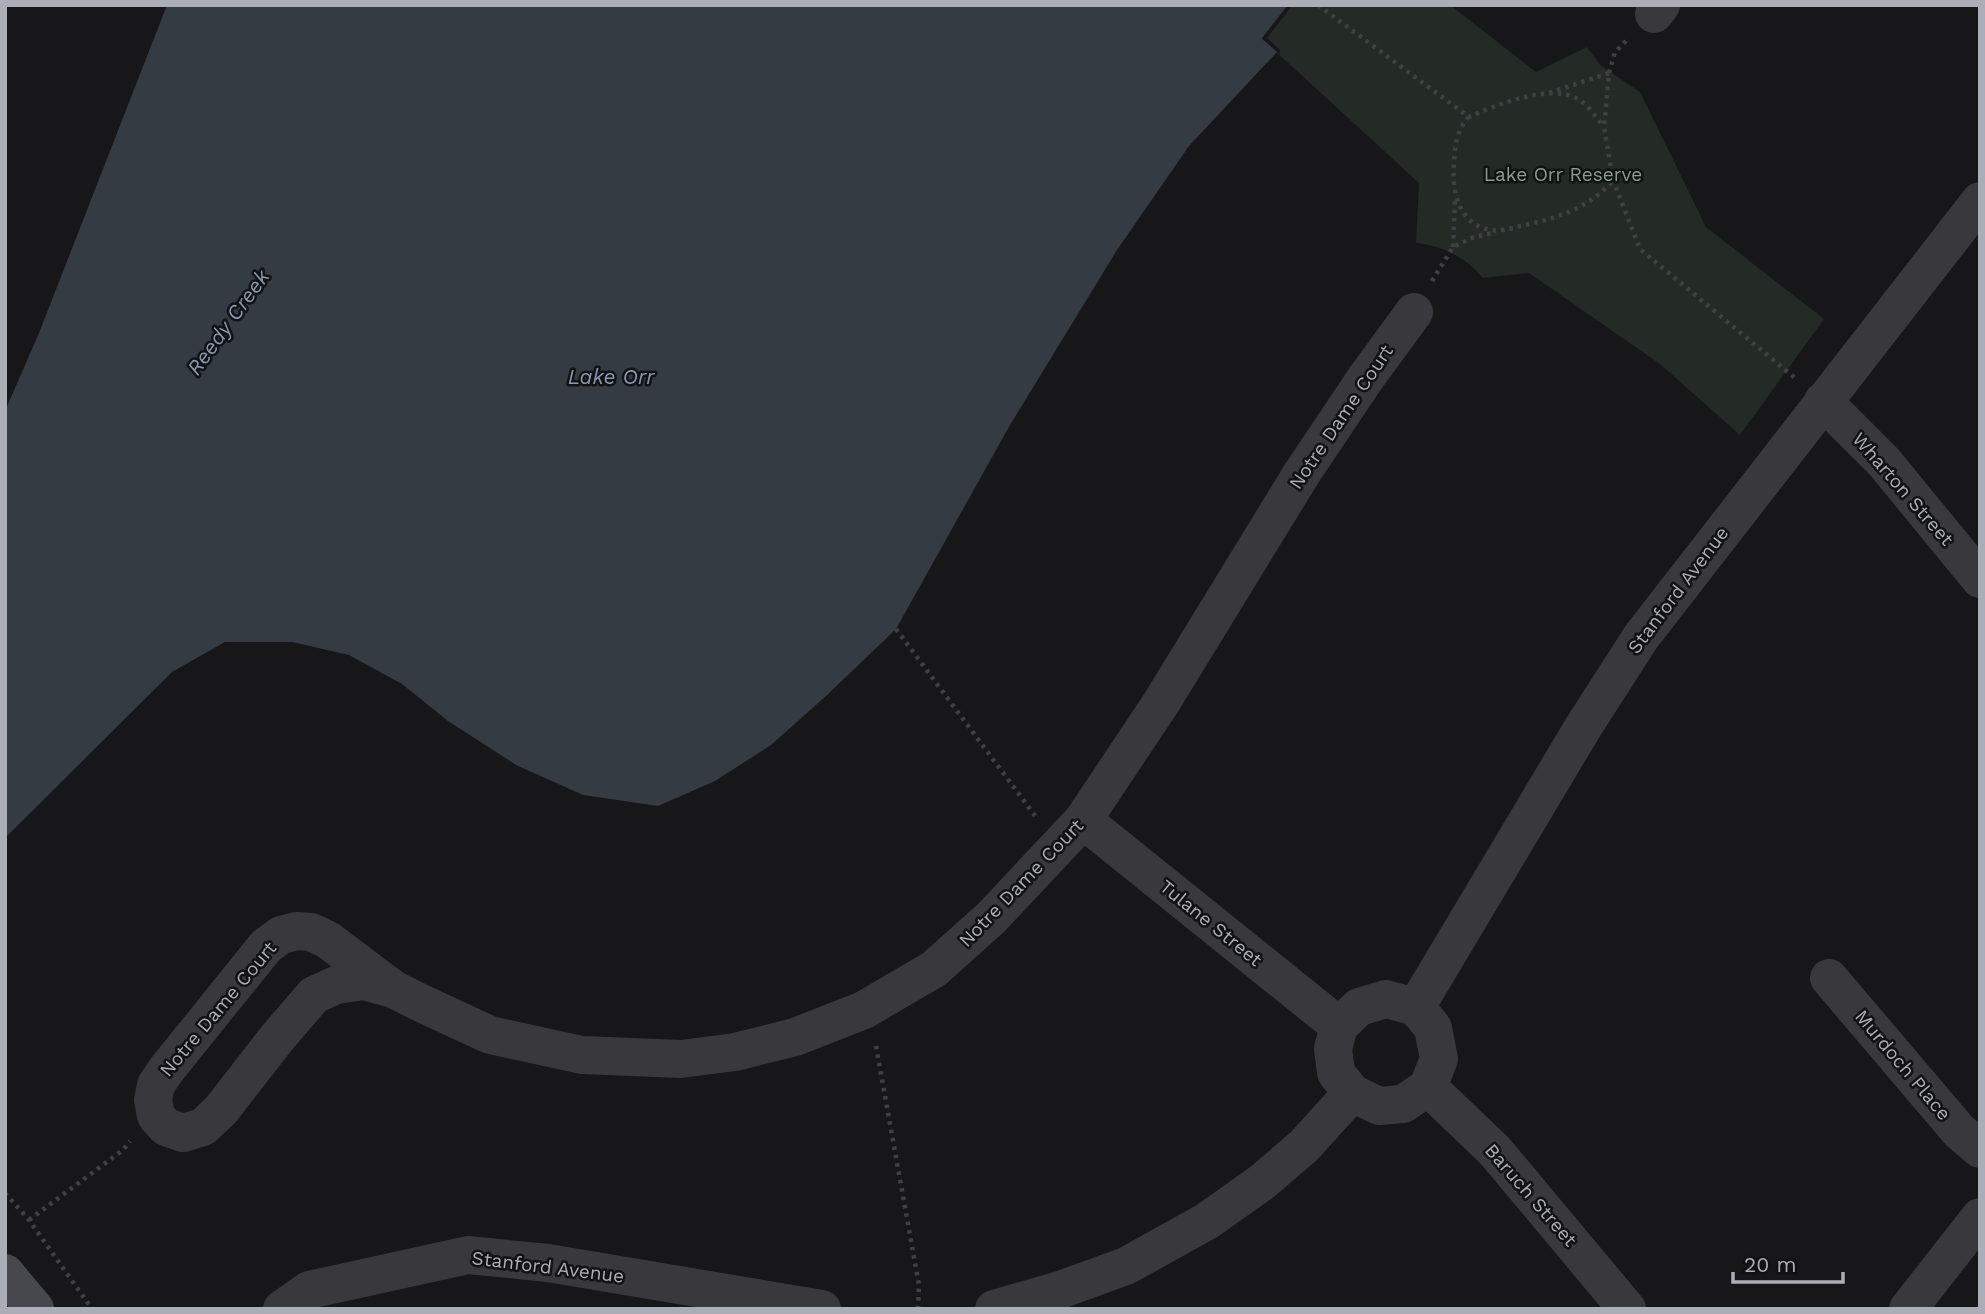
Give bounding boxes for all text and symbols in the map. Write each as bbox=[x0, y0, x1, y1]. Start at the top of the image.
park label: Lake Orr Reserve bbox=[1484, 163, 1642, 186]
water label: Reedy Creek bbox=[181, 264, 275, 380]
street label: Notre Dame Court bbox=[1284, 340, 1398, 494]
water label: Lake Orr bbox=[568, 364, 655, 389]
street label: Wharton Street bbox=[1847, 428, 1959, 550]
street label: Stanford Avenue bbox=[1623, 522, 1733, 658]
street label: Notre Dame Court bbox=[954, 814, 1088, 952]
street label: Tulane Street bbox=[1155, 875, 1267, 971]
street label: Notre Dame Court bbox=[155, 937, 281, 1081]
street label: Murdoch Place bbox=[1850, 1005, 1956, 1125]
street label: Baruch Street bbox=[1480, 1139, 1582, 1251]
scale bar bbox=[1733, 1240, 1843, 1284]
street label: Stanford Avenue bbox=[470, 1246, 626, 1288]
text: 20 m bbox=[1744, 1252, 1796, 1277]

